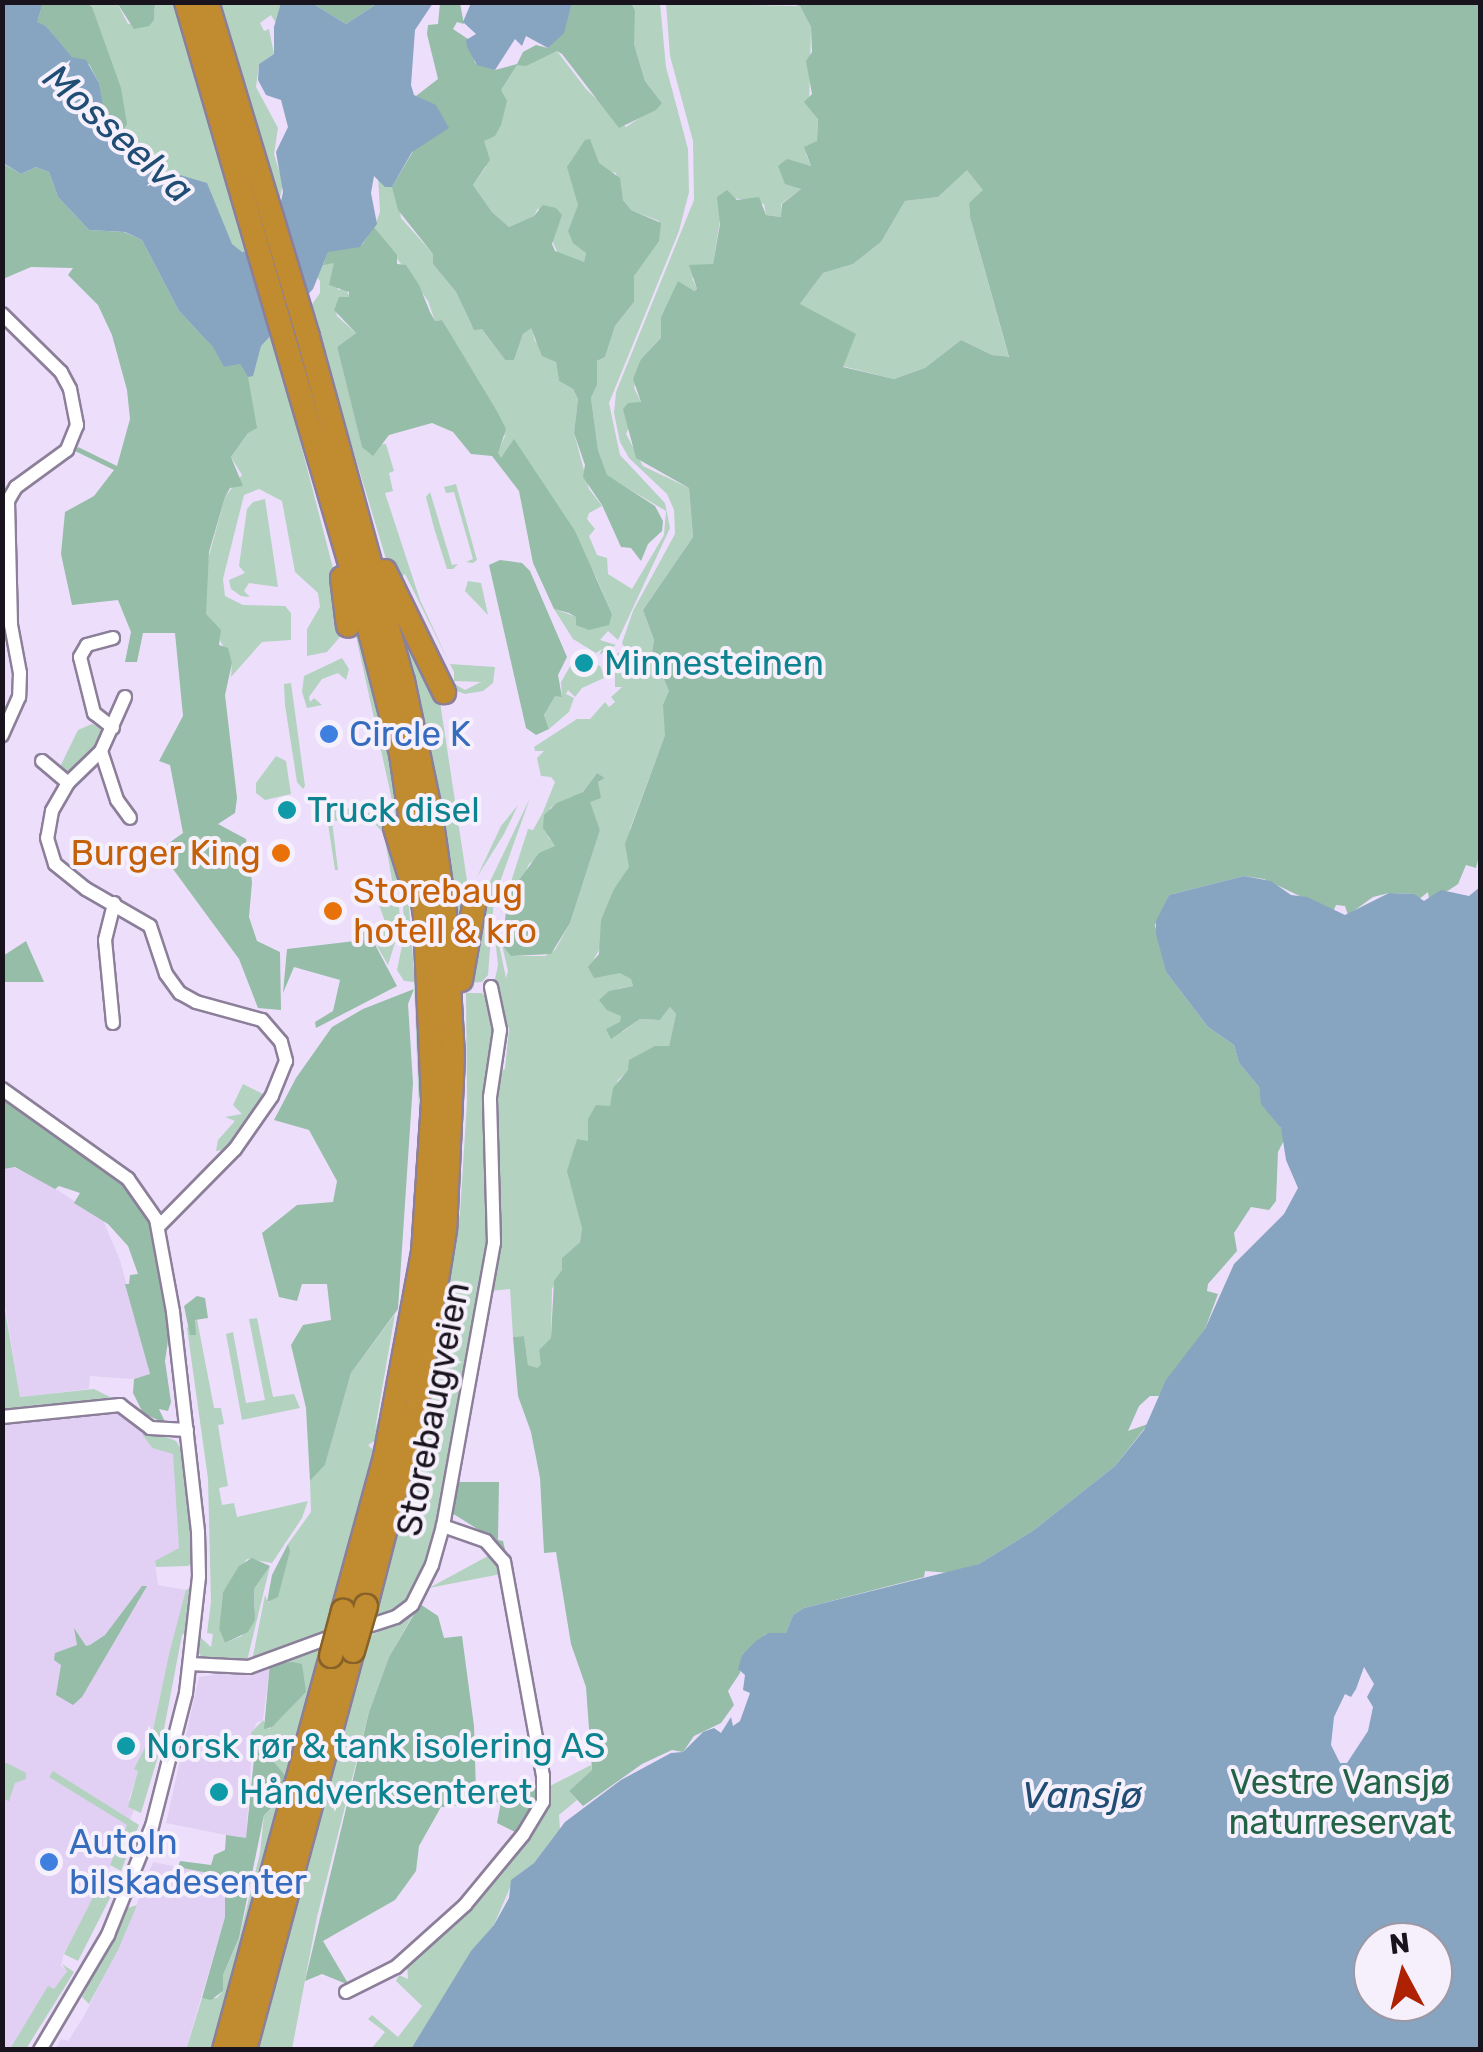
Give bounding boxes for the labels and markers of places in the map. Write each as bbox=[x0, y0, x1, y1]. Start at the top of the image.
place label: Minnesteinen bbox=[604, 642, 824, 684]
marker: Minnesteinen bbox=[573, 652, 595, 674]
place label: Circle K bbox=[349, 713, 471, 755]
marker: Circle K bbox=[318, 723, 340, 745]
place label: Truck disel bbox=[307, 789, 480, 831]
marker: Truck disel bbox=[276, 799, 298, 821]
place label: Burger King bbox=[70, 832, 261, 874]
marker: Burger King bbox=[270, 842, 292, 864]
place label: Storebaug hotell & kro bbox=[353, 870, 537, 952]
marker: Storebaug hotell & kro bbox=[322, 900, 344, 922]
place label: Norsk rør & tank isolering AS bbox=[146, 1725, 609, 1767]
marker: Norsk rør & tank isolering AS bbox=[115, 1735, 137, 1757]
place label: Håndverksenteret bbox=[239, 1771, 533, 1813]
marker: Håndverksenteret bbox=[208, 1781, 230, 1803]
place label: AutoIn bilskadesenter bbox=[69, 1821, 307, 1903]
marker: AutoIn bilskadesenter bbox=[38, 1851, 60, 1873]

